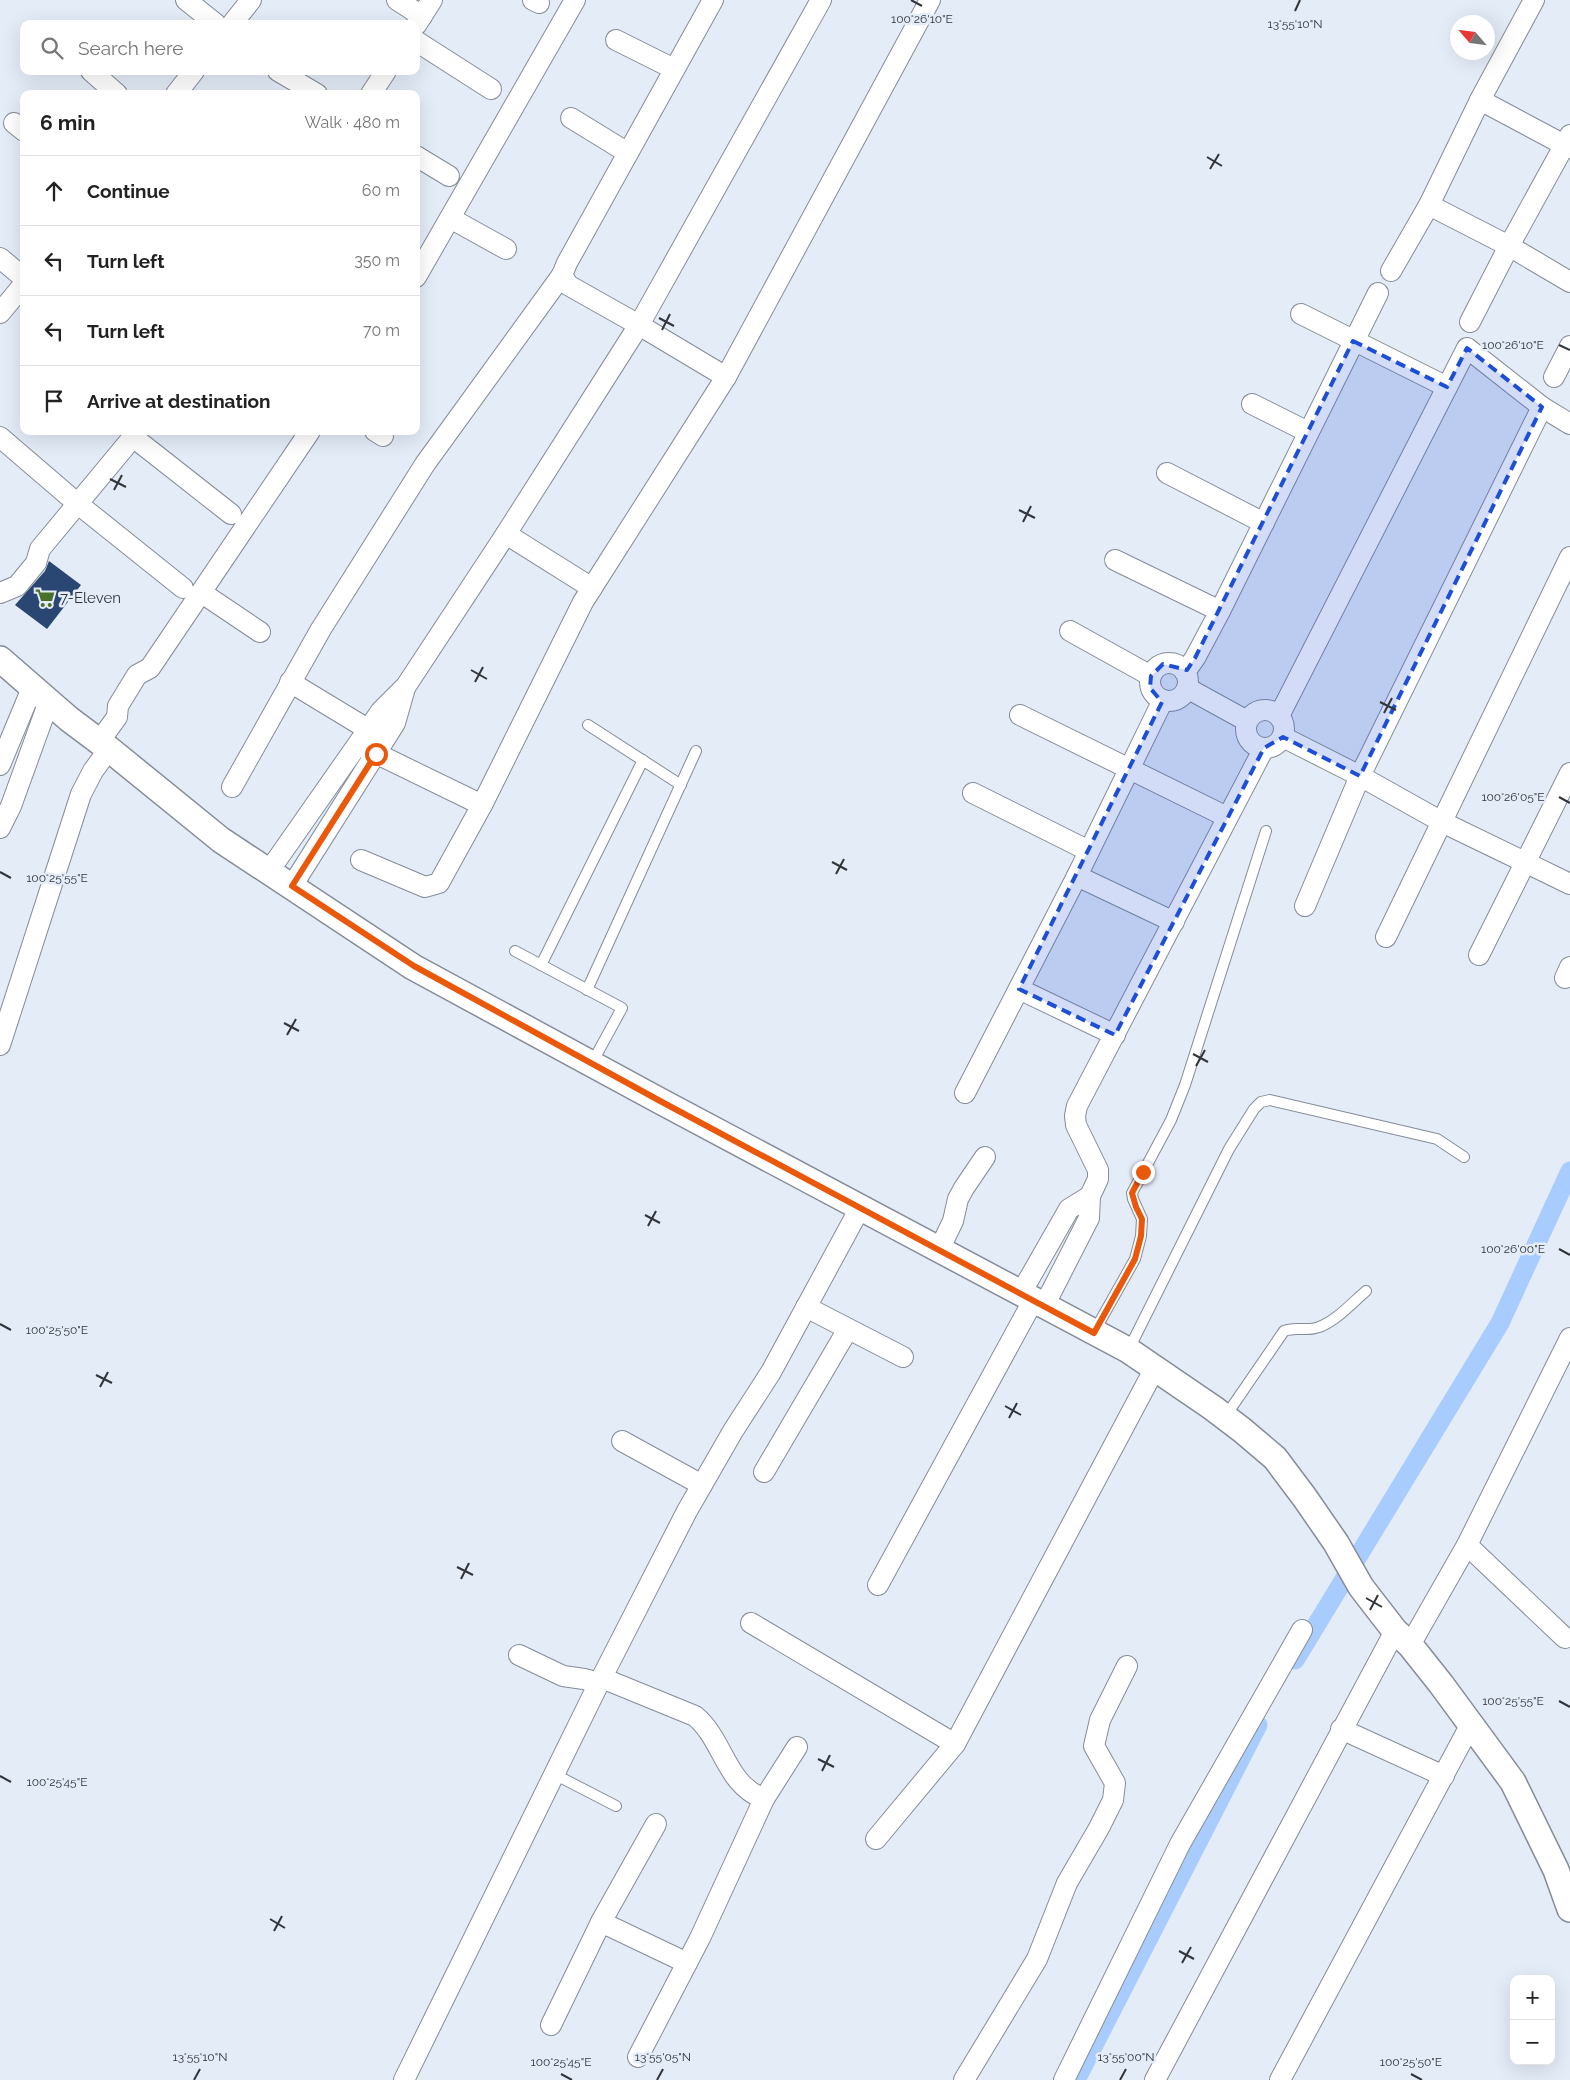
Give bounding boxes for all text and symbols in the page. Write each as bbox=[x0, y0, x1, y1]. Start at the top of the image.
text: 100°26'10"E bbox=[891, 12, 953, 26]
north arrow bbox=[1450, 15, 1495, 60]
text: 13°55'10"N bbox=[1268, 17, 1322, 31]
search box bbox=[20, 20, 420, 75]
icon: search bbox=[38, 34, 66, 62]
text: Search here bbox=[78, 37, 184, 59]
text: 6 min bbox=[40, 110, 95, 135]
text: Walk · 480 m bbox=[305, 113, 400, 132]
icon: ahead bbox=[40, 177, 68, 205]
text: Continue bbox=[87, 180, 170, 202]
text: 60 m bbox=[362, 181, 400, 200]
icon: left bbox=[40, 247, 68, 275]
text: Turn left bbox=[87, 250, 164, 272]
text: 350 m bbox=[354, 251, 400, 270]
icon: left bbox=[40, 317, 68, 345]
text: Turn left bbox=[87, 320, 164, 342]
text: 70 m bbox=[363, 321, 400, 340]
text: 100°26'10"E bbox=[1482, 338, 1544, 352]
icon: arrive bbox=[40, 387, 68, 415]
text: Arrive at destination bbox=[87, 390, 271, 412]
supermarket icon: 7-Eleven bbox=[34, 587, 56, 609]
place label: 7-Eleven bbox=[60, 589, 121, 607]
route start bbox=[365, 743, 388, 766]
text: 100°26'05"E bbox=[1481, 790, 1545, 804]
text: 100°25'55"E bbox=[26, 871, 88, 885]
route end bbox=[1132, 1161, 1155, 1184]
text: 100°26'00"E bbox=[1481, 1242, 1545, 1256]
text: 100°25'50"E bbox=[26, 1323, 88, 1337]
text: 100°25'55"E bbox=[1482, 1694, 1544, 1708]
text: 100°25'45"E bbox=[27, 1775, 87, 1789]
map controls bbox=[1510, 1975, 1555, 2065]
button: + bbox=[1510, 1975, 1555, 2020]
button: − bbox=[1510, 2020, 1555, 2065]
text: 13°55'10"N bbox=[173, 2050, 227, 2064]
text: 13°55'05"N bbox=[635, 2050, 691, 2064]
text: 13°55'00"N bbox=[1097, 2050, 1155, 2064]
text: 100°25'45"E bbox=[531, 2055, 591, 2069]
text: 100°25'50"E bbox=[1380, 2055, 1442, 2069]

